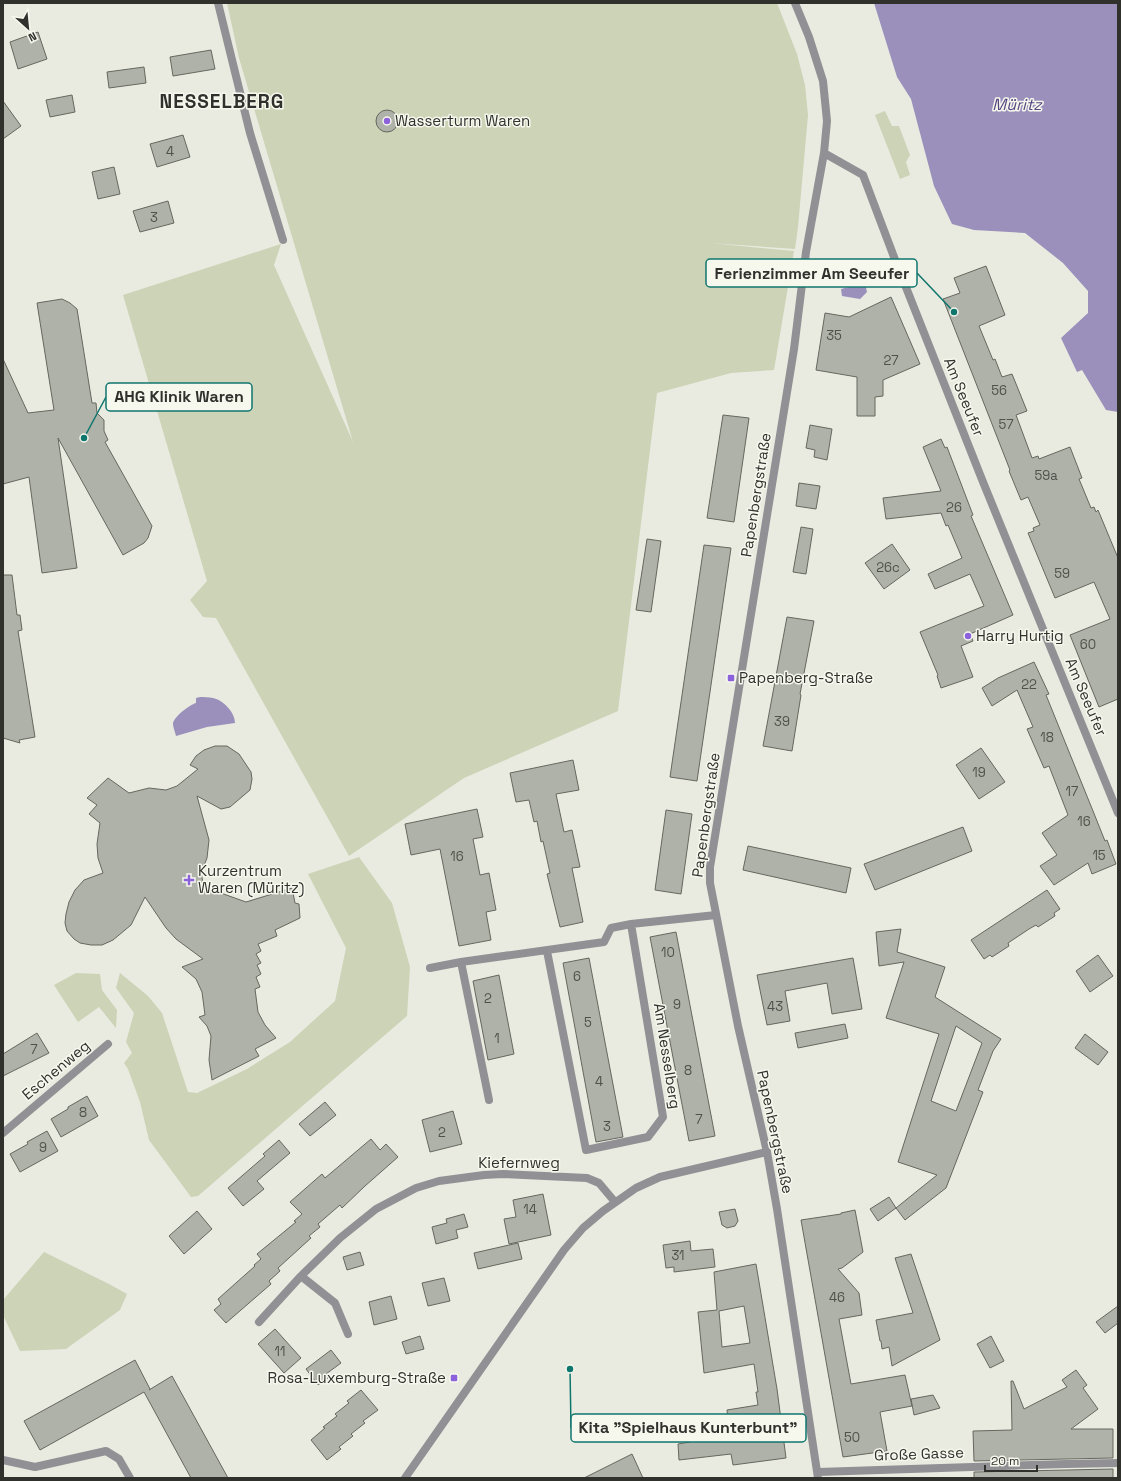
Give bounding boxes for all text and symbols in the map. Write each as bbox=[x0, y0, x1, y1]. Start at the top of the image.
north arrow bbox=[8, 8, 48, 48]
text: N bbox=[26, 29, 39, 45]
district label: NESSELBERG bbox=[160, 89, 284, 114]
water label: Müritz bbox=[992, 94, 1043, 115]
place label: Wasserturm Waren bbox=[395, 111, 530, 130]
marker: Wasserturm Waren bbox=[382, 116, 392, 126]
house number: 4 bbox=[166, 143, 174, 160]
house number: 3 bbox=[150, 209, 158, 226]
callout: Ferienzimmer Am Seeufer bbox=[706, 259, 917, 287]
text: Ferienzimmer Am Seeufer bbox=[715, 263, 909, 284]
house number: 35 bbox=[826, 327, 842, 344]
house number: 27 bbox=[883, 352, 899, 369]
street label: Am Seeufer bbox=[940, 355, 989, 439]
house number: 56 bbox=[991, 382, 1007, 399]
callout: AHG Klinik Waren bbox=[106, 383, 252, 411]
text: AHG Klinik Waren bbox=[114, 386, 244, 407]
house number: 57 bbox=[999, 416, 1013, 433]
street label: Papenbergstraße bbox=[736, 431, 775, 558]
house number: 59a bbox=[1034, 467, 1058, 484]
house number: 26 bbox=[946, 499, 962, 516]
house number: 26c bbox=[876, 559, 900, 576]
house number: 59 bbox=[1054, 565, 1070, 582]
place label: Harry Hurtig bbox=[976, 626, 1064, 645]
marker: Harry Hurtig bbox=[963, 631, 973, 641]
house number: 60 bbox=[1080, 636, 1096, 653]
street label: Am Seeufer bbox=[1061, 655, 1112, 739]
place label: Papenberg-Straße bbox=[739, 668, 873, 687]
marker: Papenberg-Straße bbox=[726, 673, 736, 683]
house number: 22 bbox=[1021, 676, 1037, 693]
house number: 39 bbox=[774, 713, 790, 730]
house number: 18 bbox=[1040, 729, 1054, 746]
street label: Papenbergstraße bbox=[687, 751, 724, 879]
house number: 19 bbox=[972, 764, 986, 781]
house number: 17 bbox=[1066, 783, 1078, 800]
house number: 16 bbox=[1077, 813, 1091, 830]
house number: 15 bbox=[1092, 847, 1106, 864]
house number: 16 bbox=[450, 848, 464, 865]
place label: Kurzentrum Waren (Müritz) bbox=[198, 861, 304, 898]
marker: Kurzentrum Waren (Müritz) bbox=[183, 874, 195, 886]
house number: 10 bbox=[661, 944, 675, 961]
house number: 6 bbox=[573, 968, 581, 985]
house number: 2 bbox=[484, 990, 492, 1007]
house number: 9 bbox=[673, 996, 681, 1013]
house number: 43 bbox=[767, 998, 783, 1015]
street label: Am Nesselberg bbox=[650, 1002, 685, 1110]
house number: 5 bbox=[584, 1014, 592, 1031]
house number: 1 bbox=[494, 1030, 500, 1047]
street label: Eschenweg bbox=[18, 1036, 94, 1104]
house number: 7 bbox=[30, 1041, 38, 1058]
house number: 8 bbox=[684, 1062, 692, 1079]
street label: Papenbergstraße bbox=[753, 1068, 798, 1195]
house number: 4 bbox=[595, 1073, 603, 1090]
house number: 8 bbox=[79, 1104, 87, 1121]
house number: 7 bbox=[695, 1111, 703, 1128]
house number: 3 bbox=[603, 1118, 611, 1135]
house number: 2 bbox=[438, 1124, 446, 1141]
house number: 9 bbox=[39, 1139, 47, 1156]
street label: Kiefernweg bbox=[478, 1153, 560, 1172]
house number: 14 bbox=[523, 1201, 537, 1218]
house number: 31 bbox=[671, 1247, 685, 1264]
house number: 46 bbox=[829, 1289, 845, 1306]
house number: 11 bbox=[275, 1343, 285, 1360]
place label: Rosa-Luxemburg-Straße bbox=[268, 1368, 446, 1387]
marker: Rosa-Luxemburg-Straße bbox=[449, 1373, 459, 1383]
callout: Kita "Spielhaus Kunterbunt" bbox=[571, 1414, 806, 1442]
text: Kita "Spielhaus Kunterbunt" bbox=[578, 1417, 798, 1438]
house number: 50 bbox=[844, 1429, 860, 1446]
street label: Große Gasse bbox=[874, 1442, 964, 1465]
scale bar bbox=[985, 1447, 1037, 1473]
text: 20 m bbox=[991, 1453, 1019, 1469]

